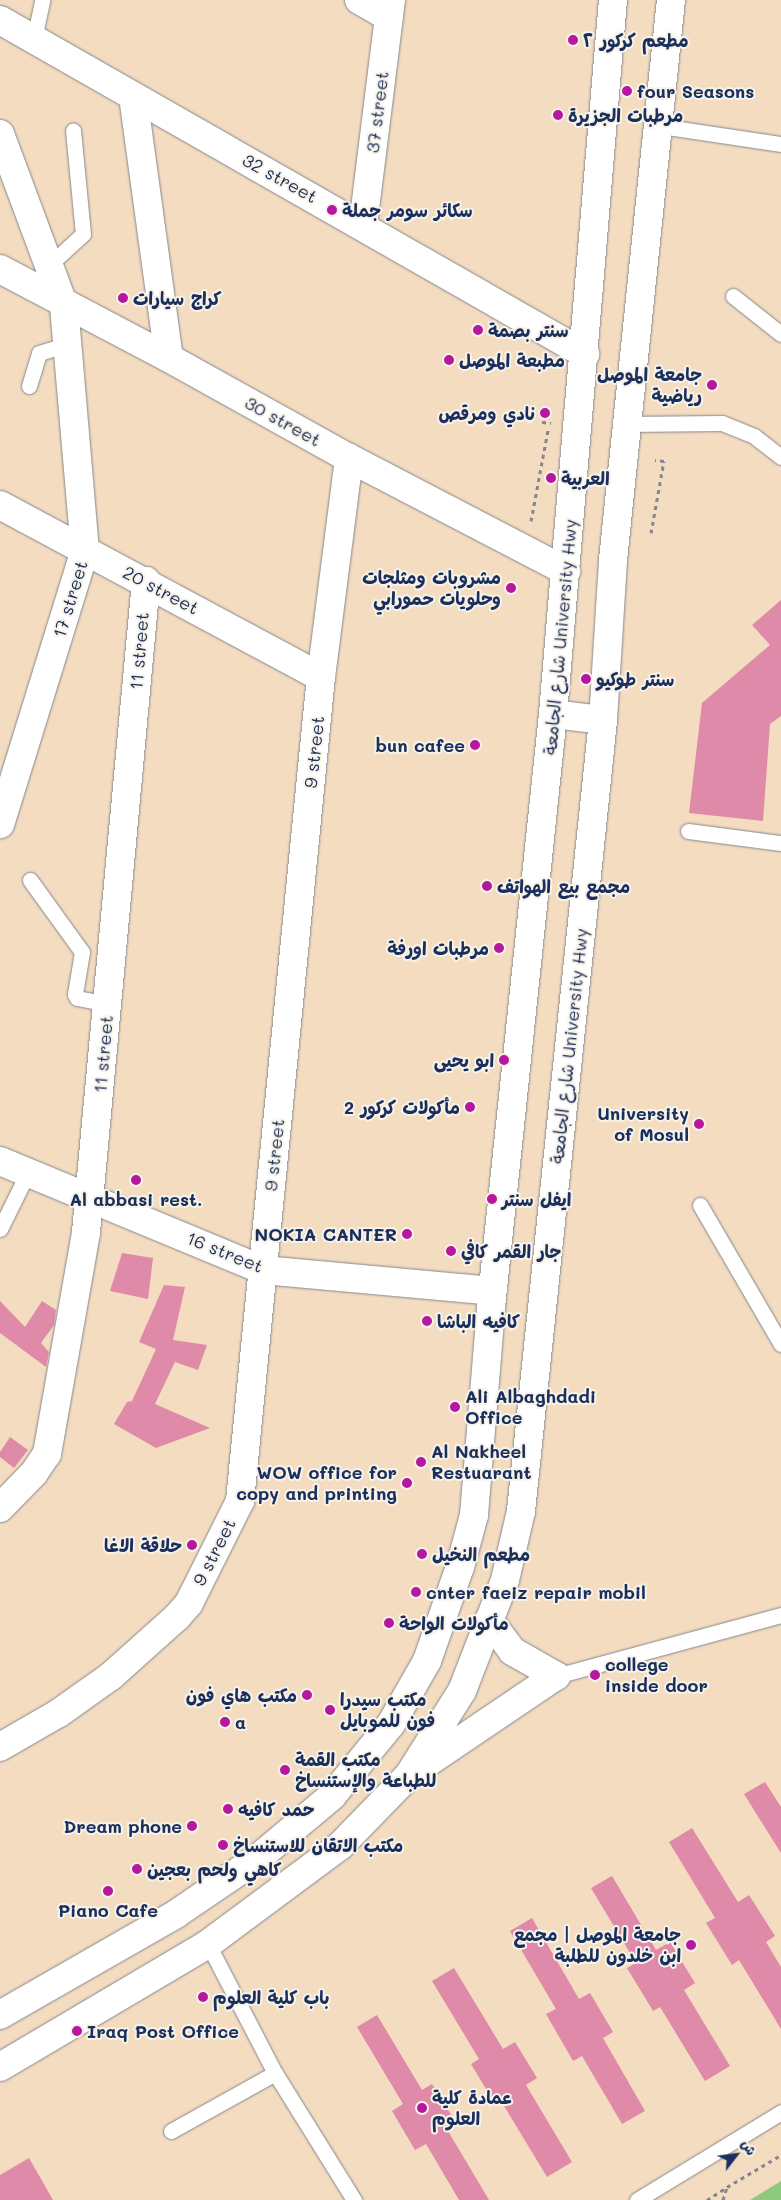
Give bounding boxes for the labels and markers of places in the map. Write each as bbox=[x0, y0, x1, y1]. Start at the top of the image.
place label: مطعم كركور ٢ bbox=[583, 29, 689, 51]
marker: مطعم كركور ٢ bbox=[567, 34, 579, 46]
place label: four Seasons bbox=[637, 80, 754, 102]
marker: four Seasons bbox=[621, 85, 633, 97]
place label: مرطبات الجزيرة bbox=[568, 104, 683, 126]
marker: مرطبات الجزيرة bbox=[552, 109, 564, 121]
place label: سكائر سومر جملة bbox=[342, 199, 473, 221]
marker: سكائر سومر جملة bbox=[326, 204, 338, 216]
place label: كراج سيارات bbox=[133, 287, 221, 309]
marker: كراج سيارات bbox=[117, 292, 129, 304]
place label: سنتر بصمة bbox=[488, 319, 569, 341]
marker: سنتر بصمة bbox=[472, 324, 484, 336]
place label: مطبعة الموصل bbox=[459, 349, 565, 371]
marker: مطبعة الموصل bbox=[443, 354, 455, 366]
place label: جامعة الموصل رياضية bbox=[597, 364, 702, 406]
marker: جامعة الموصل رياضية bbox=[706, 379, 718, 391]
place label: نادي ومرقص bbox=[438, 402, 535, 424]
marker: نادي ومرقص bbox=[539, 407, 551, 419]
place label: العربية bbox=[561, 467, 610, 489]
marker: العربية bbox=[545, 472, 557, 484]
place label: مشروبات ومثلجات وحلويات حمورابي bbox=[362, 567, 501, 610]
marker: مشروبات ومثلجات وحلويات حمورابي bbox=[505, 582, 517, 594]
place label: سنتر طوكيو bbox=[596, 668, 674, 690]
marker: سنتر طوكيو bbox=[580, 673, 592, 685]
place label: bun cafee bbox=[375, 734, 465, 756]
marker: bun cafee bbox=[469, 739, 481, 751]
place label: مجمع بيع الهواتف bbox=[497, 875, 630, 897]
marker: مجمع بيع الهواتف bbox=[481, 880, 493, 892]
place label: مرطبات اورفة bbox=[387, 937, 489, 959]
marker: مرطبات اورفة bbox=[493, 942, 505, 954]
place label: ابو يحيى bbox=[434, 1049, 494, 1071]
marker: ابو يحيى bbox=[498, 1054, 510, 1066]
place label: مأكولات كركور 2 bbox=[344, 1096, 460, 1118]
marker: مأكولات كركور 2 bbox=[464, 1101, 476, 1113]
place label: University of Mosul bbox=[597, 1103, 689, 1146]
marker: University of Mosul bbox=[693, 1118, 705, 1130]
marker: Al abbasi rest. bbox=[130, 1174, 142, 1186]
place label: Al abbasi rest. bbox=[69, 1188, 203, 1210]
place label: ايفل سنتر bbox=[502, 1188, 571, 1210]
marker: ايفل سنتر bbox=[486, 1193, 498, 1205]
place label: NOKIA CANTER bbox=[254, 1223, 397, 1245]
marker: NOKIA CANTER bbox=[401, 1228, 413, 1240]
place label: جار القمر كافي bbox=[461, 1240, 561, 1262]
marker: جار القمر كافي bbox=[445, 1245, 457, 1257]
place label: كافيه الباشا bbox=[437, 1310, 520, 1332]
marker: كافيه الباشا bbox=[421, 1315, 433, 1327]
place label: Ali Albaghdadi Office bbox=[465, 1386, 596, 1428]
marker: Ali Albaghdadi Office bbox=[449, 1401, 461, 1413]
place label: Al Nakheel Restuarant bbox=[431, 1441, 531, 1484]
marker: Al Nakheel Restuarant bbox=[415, 1456, 427, 1468]
place label: WOW office for copy and printing bbox=[236, 1462, 397, 1505]
marker: WOW office for copy and printing bbox=[401, 1477, 413, 1489]
place label: حلاقة الاغا bbox=[104, 1534, 182, 1556]
marker: حلاقة الاغا bbox=[186, 1539, 198, 1551]
place label: مطعم النخيل bbox=[432, 1543, 530, 1565]
marker: مطعم النخيل bbox=[416, 1548, 428, 1560]
place label: cnter faeiz repair mobil bbox=[426, 1581, 646, 1603]
marker: cnter faeiz repair mobil bbox=[410, 1586, 422, 1598]
place label: مأكولات الواحة bbox=[399, 1612, 509, 1634]
marker: مأكولات الواحة bbox=[383, 1617, 395, 1629]
place label: college inside door bbox=[605, 1654, 708, 1696]
marker: college inside door bbox=[589, 1669, 601, 1681]
place label: مكتب هاي فون bbox=[186, 1684, 297, 1706]
marker: مكتب هاي فون bbox=[301, 1689, 313, 1701]
place label: مكتب سيدرا فون للموبايل bbox=[340, 1689, 435, 1732]
marker: مكتب سيدرا فون للموبايل bbox=[324, 1704, 336, 1716]
place label: a bbox=[235, 1711, 246, 1733]
marker: a bbox=[219, 1716, 231, 1728]
place label: مكتب القمة للطباعة والإستنساخ bbox=[295, 1749, 436, 1792]
marker: مكتب القمة للطباعة والإستنساخ bbox=[279, 1764, 291, 1776]
place label: حمد كافيه bbox=[238, 1798, 314, 1820]
marker: حمد كافيه bbox=[222, 1803, 234, 1815]
place label: Dream phone bbox=[63, 1815, 182, 1837]
marker: Dream phone bbox=[186, 1820, 198, 1832]
place label: مكتب الاتقان للاستنساخ bbox=[233, 1834, 403, 1856]
marker: مكتب الاتقان للاستنساخ bbox=[217, 1839, 229, 1851]
place label: كاهي ولحم بعجين bbox=[147, 1858, 281, 1880]
marker: كاهي ولحم بعجين bbox=[131, 1863, 143, 1875]
marker: Piano Cafe bbox=[102, 1885, 114, 1897]
place label: Piano Cafe bbox=[58, 1899, 158, 1921]
place label: جامعة الموصل | مجمع ابن خلدون للطلبة bbox=[513, 1924, 681, 1966]
marker: جامعة الموصل | مجمع ابن خلدون للطلبة bbox=[685, 1939, 697, 1951]
place label: باب كلية العلوم bbox=[213, 1986, 330, 2008]
marker: باب كلية العلوم bbox=[197, 1991, 209, 2003]
place label: Iraq Post Office bbox=[87, 2020, 239, 2042]
marker: Iraq Post Office bbox=[71, 2025, 83, 2037]
place label: عمادة كلية العلوم bbox=[432, 2087, 513, 2130]
marker: عمادة كلية العلوم bbox=[416, 2102, 428, 2114]

